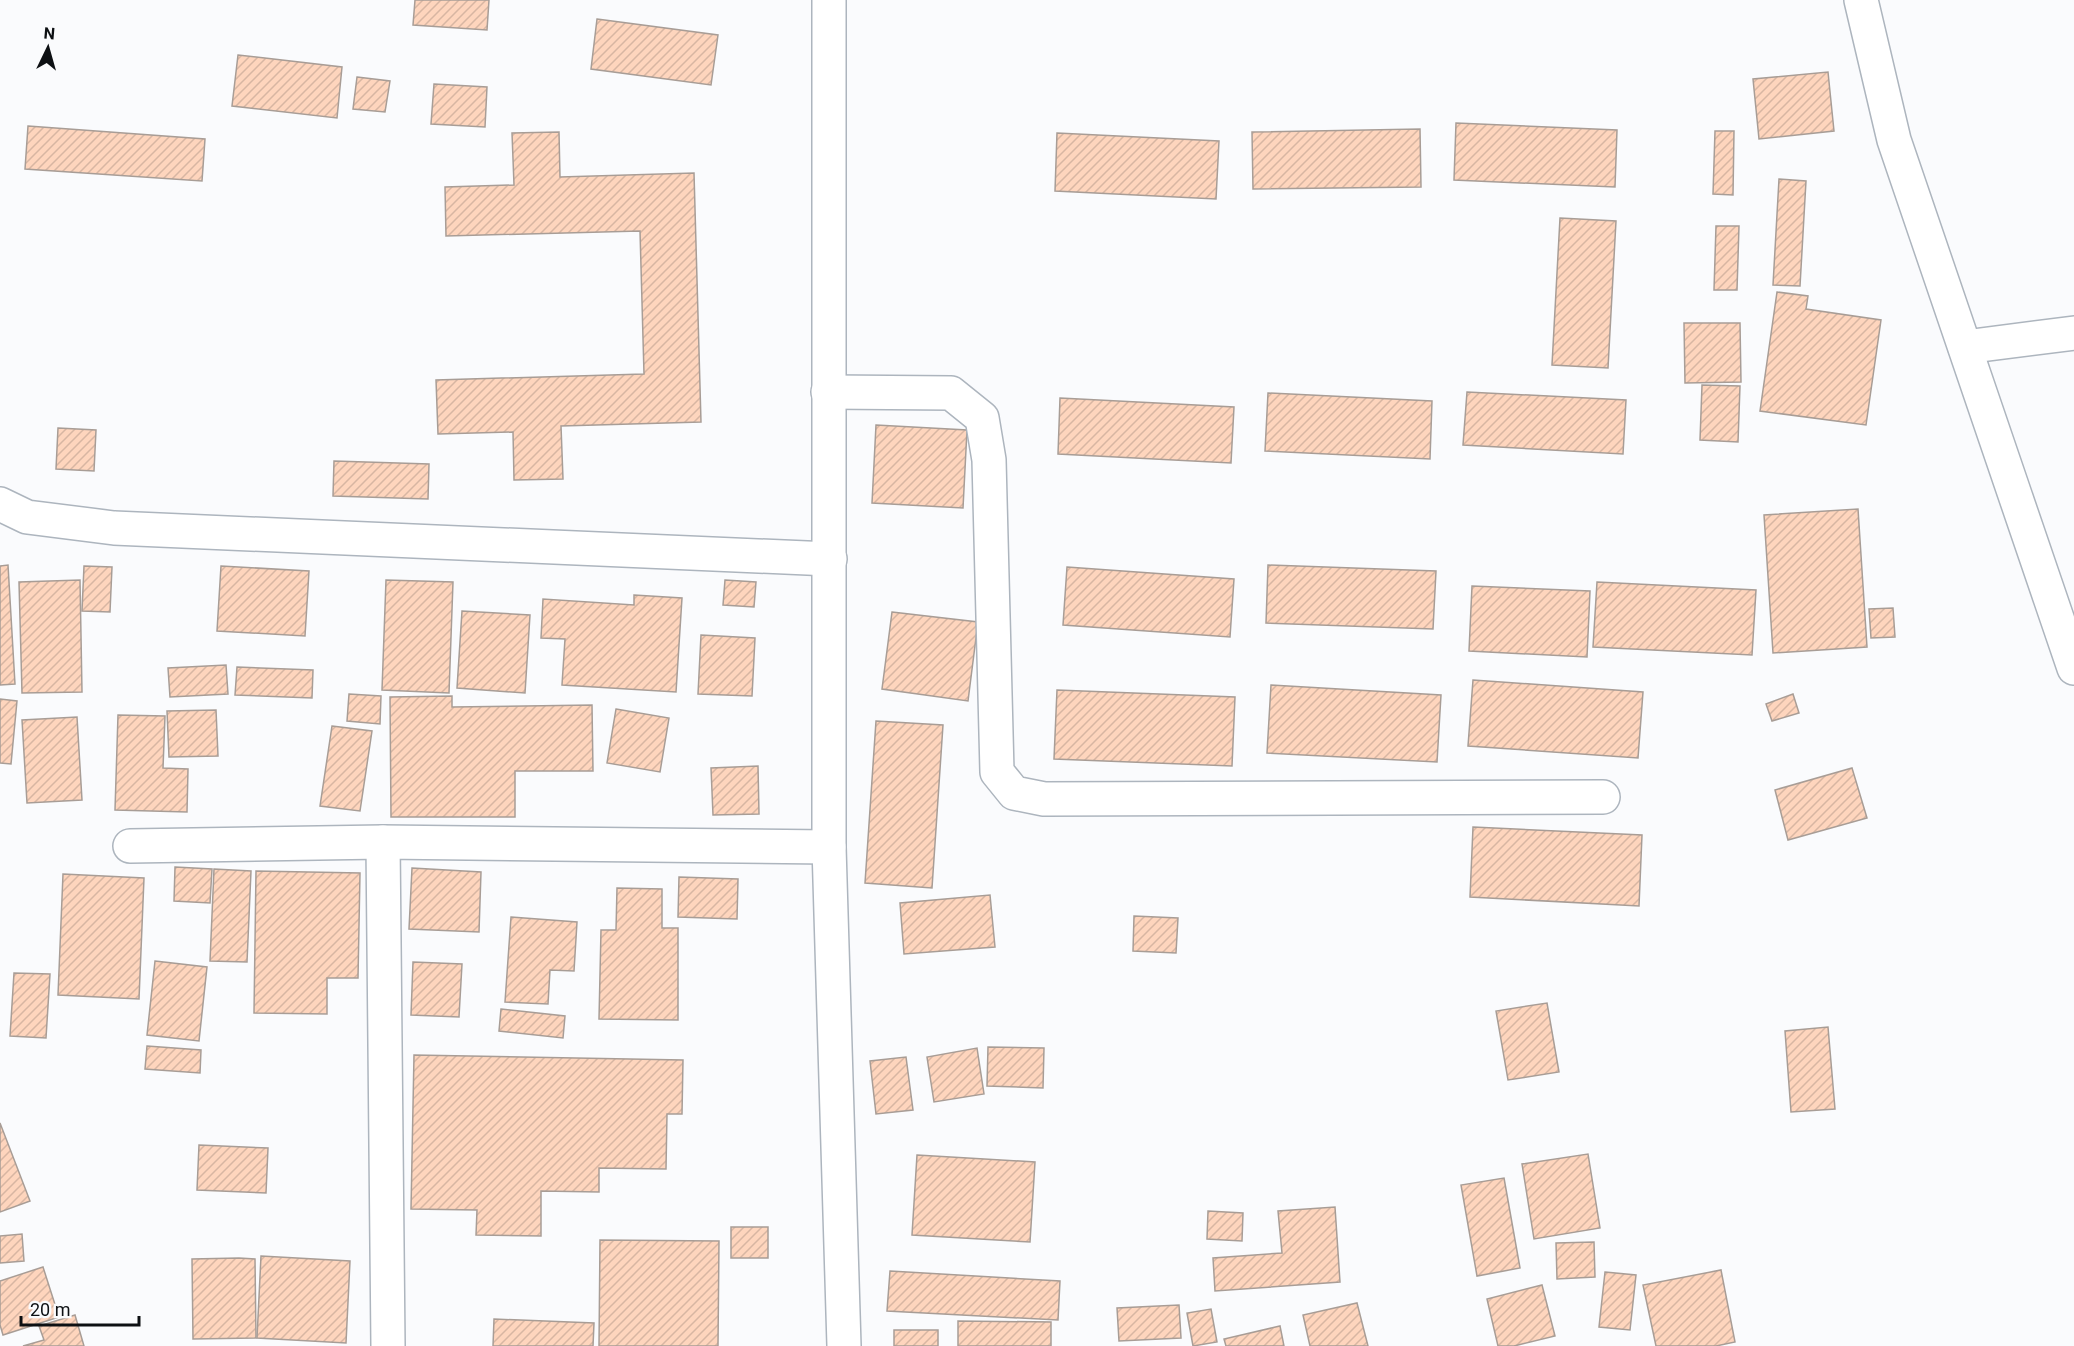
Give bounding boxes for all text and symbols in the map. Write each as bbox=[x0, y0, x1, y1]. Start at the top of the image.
north arrow bbox=[18, 18, 78, 78]
text: N bbox=[43, 24, 56, 44]
scale bar bbox=[21, 1289, 140, 1327]
text: 20 m bbox=[30, 1299, 70, 1320]

